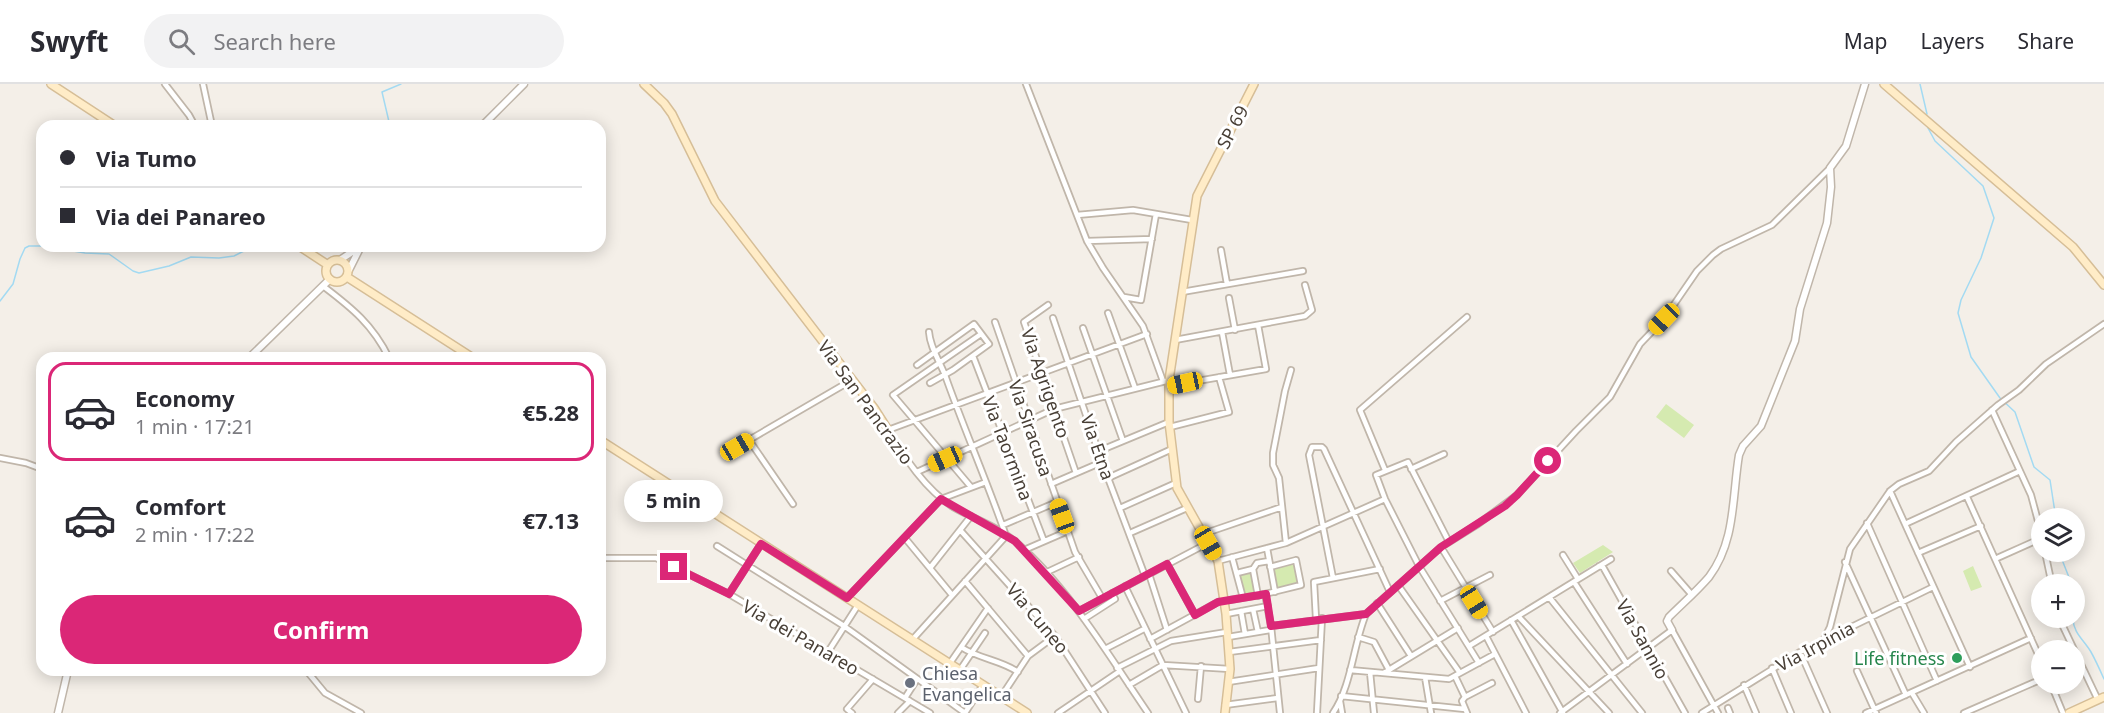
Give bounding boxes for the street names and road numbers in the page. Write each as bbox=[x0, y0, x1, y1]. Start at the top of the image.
street label: SP 69 bbox=[1211, 101, 1253, 153]
street label: Via Agrigento bbox=[1016, 325, 1076, 441]
street label: Via San Pancrazio bbox=[813, 335, 919, 469]
street label: Via Siracusa bbox=[1003, 377, 1059, 479]
street label: Via Taormina bbox=[977, 392, 1039, 504]
street label: Via Etna bbox=[1076, 411, 1120, 483]
street label: Via Cuneo bbox=[1002, 578, 1074, 658]
street label: Via dei Panareo bbox=[738, 594, 864, 680]
street label: Via Sannio bbox=[1611, 595, 1675, 683]
street label: Via Irpinia bbox=[1772, 615, 1858, 677]

